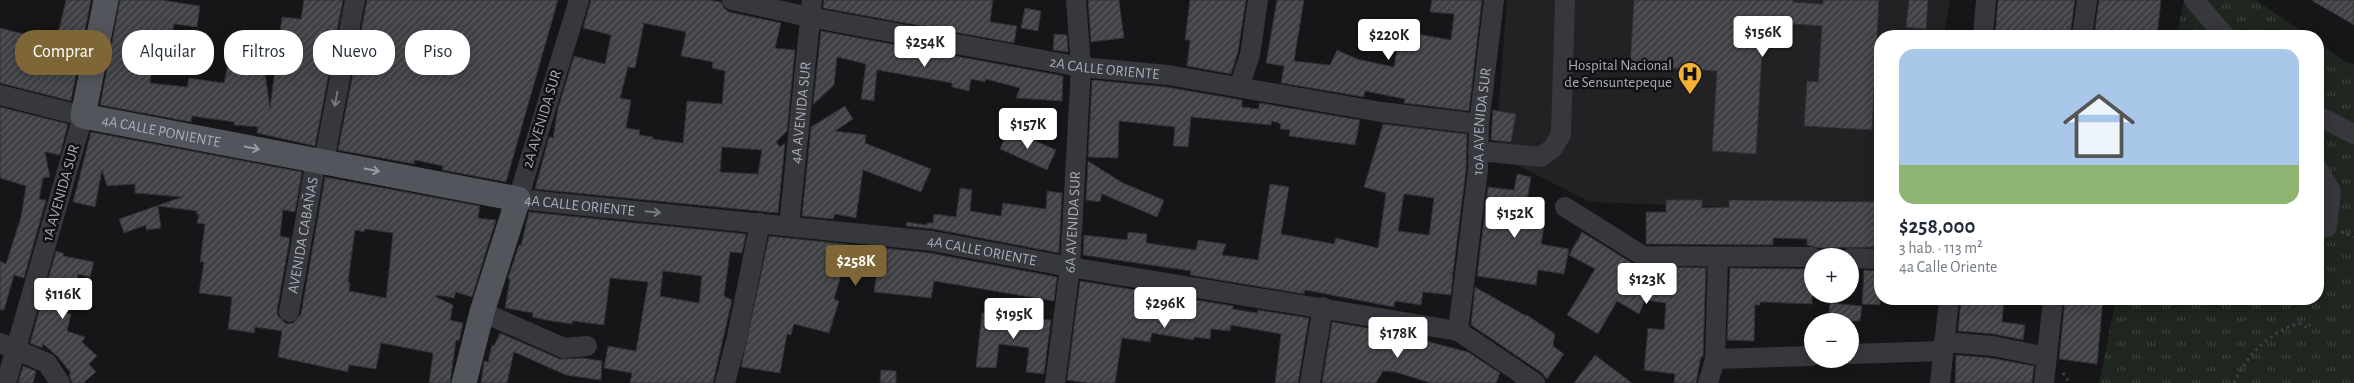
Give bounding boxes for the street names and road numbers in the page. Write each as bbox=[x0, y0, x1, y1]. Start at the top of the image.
street label: 2A CALLE ORIENTE bbox=[1049, 54, 1160, 82]
street label: 4A AVENIDA SUR bbox=[788, 61, 813, 164]
street label: 10A AVENIDA SUR bbox=[1470, 67, 1493, 176]
street label: 2A AVENIDA SUR bbox=[520, 68, 564, 170]
street label: 4A CALLE PONIENTE bbox=[101, 112, 222, 150]
street label: 1A AVENIDA SUR bbox=[40, 143, 82, 243]
street label: 6A AVENIDA SUR bbox=[1062, 171, 1083, 274]
street label: AVENIDA CABAÑAS bbox=[285, 176, 320, 295]
street label: 4A CALLE ORIENTE bbox=[524, 192, 635, 218]
street label: 4A CALLE ORIENTE bbox=[927, 233, 1038, 268]

